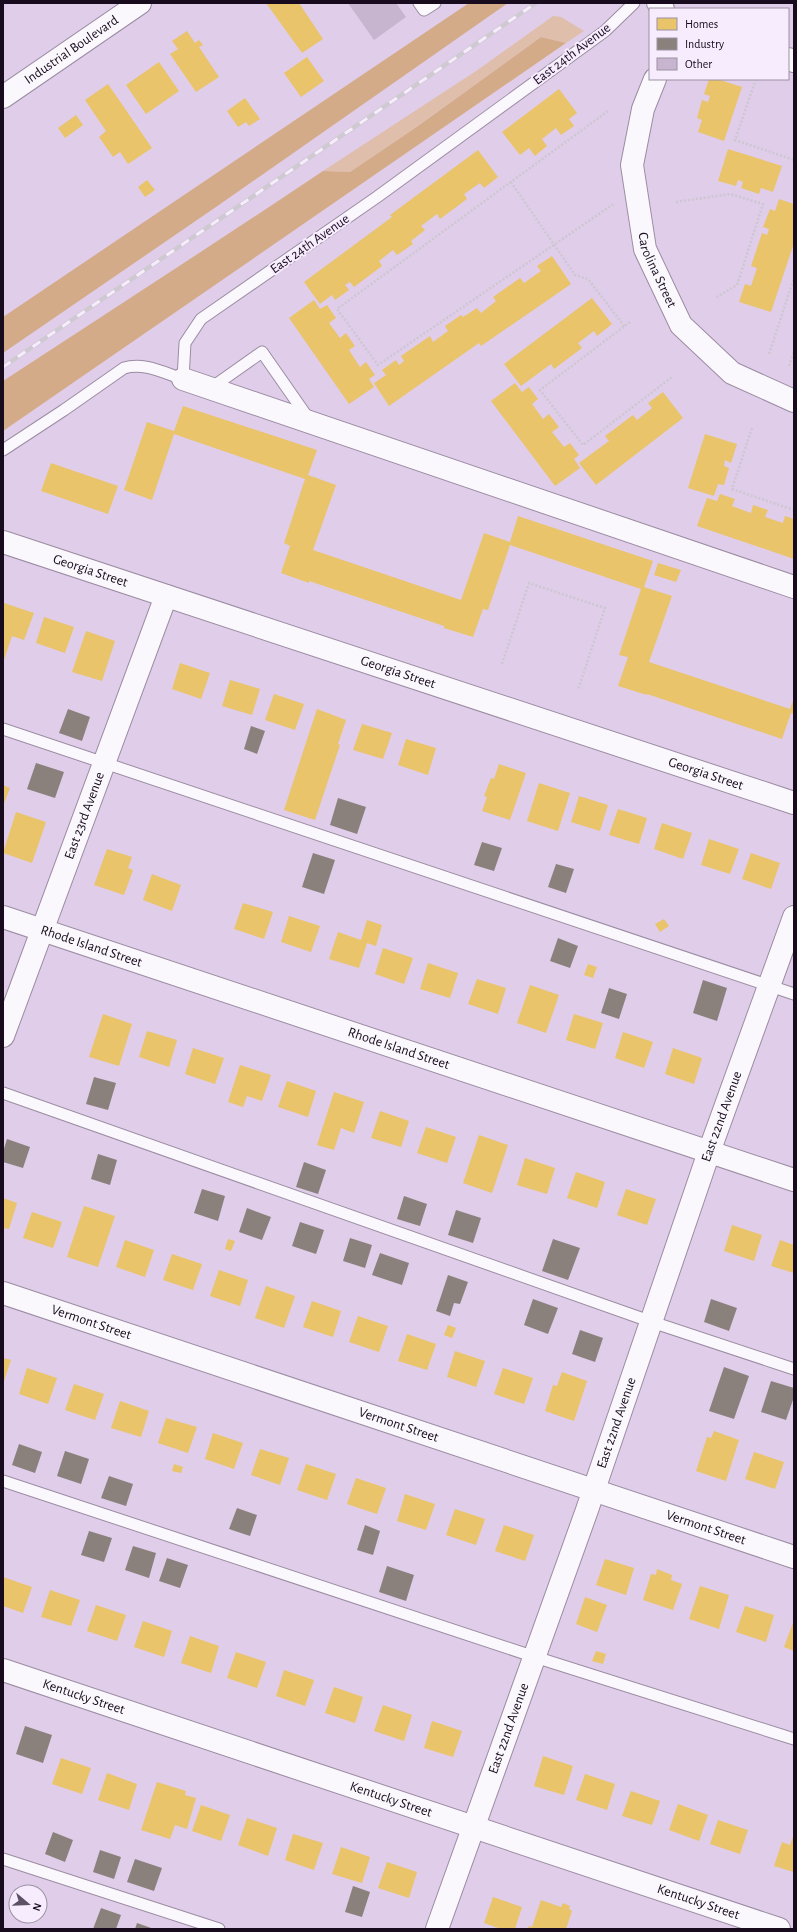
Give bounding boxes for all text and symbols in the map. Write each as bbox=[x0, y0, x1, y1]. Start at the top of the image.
legend bbox=[649, 8, 789, 80]
street label: Industrial Boulevard bbox=[22, 13, 121, 87]
text: Homes bbox=[685, 18, 718, 30]
street label: East 24th Avenue bbox=[531, 20, 613, 88]
text: Industry bbox=[685, 38, 724, 51]
text: Other bbox=[685, 58, 712, 70]
street label: East 24th Avenue bbox=[268, 212, 352, 276]
street label: Carolina Street bbox=[636, 231, 679, 310]
street label: Georgia Street bbox=[51, 552, 130, 590]
street label: Georgia Street bbox=[359, 654, 438, 691]
street label: Georgia Street bbox=[667, 755, 745, 793]
street label: East 23rd Avenue bbox=[62, 770, 107, 861]
street label: Rhode Island Street bbox=[39, 923, 144, 970]
street label: Rhode Island Street bbox=[346, 1025, 452, 1072]
street label: East 22nd Avenue bbox=[699, 1069, 745, 1164]
street label: Vermont Street bbox=[50, 1303, 133, 1342]
street label: East 22nd Avenue bbox=[595, 1376, 639, 1470]
street label: Vermont Street bbox=[357, 1405, 441, 1445]
street label: Vermont Street bbox=[664, 1508, 748, 1548]
street label: Kentucky Street bbox=[41, 1677, 127, 1717]
street label: East 22nd Avenue bbox=[486, 1681, 531, 1776]
street label: Kentucky Street bbox=[348, 1779, 434, 1820]
street label: Kentucky Street bbox=[655, 1882, 742, 1922]
north arrow bbox=[8, 1884, 48, 1924]
text: N bbox=[31, 1902, 43, 1913]

